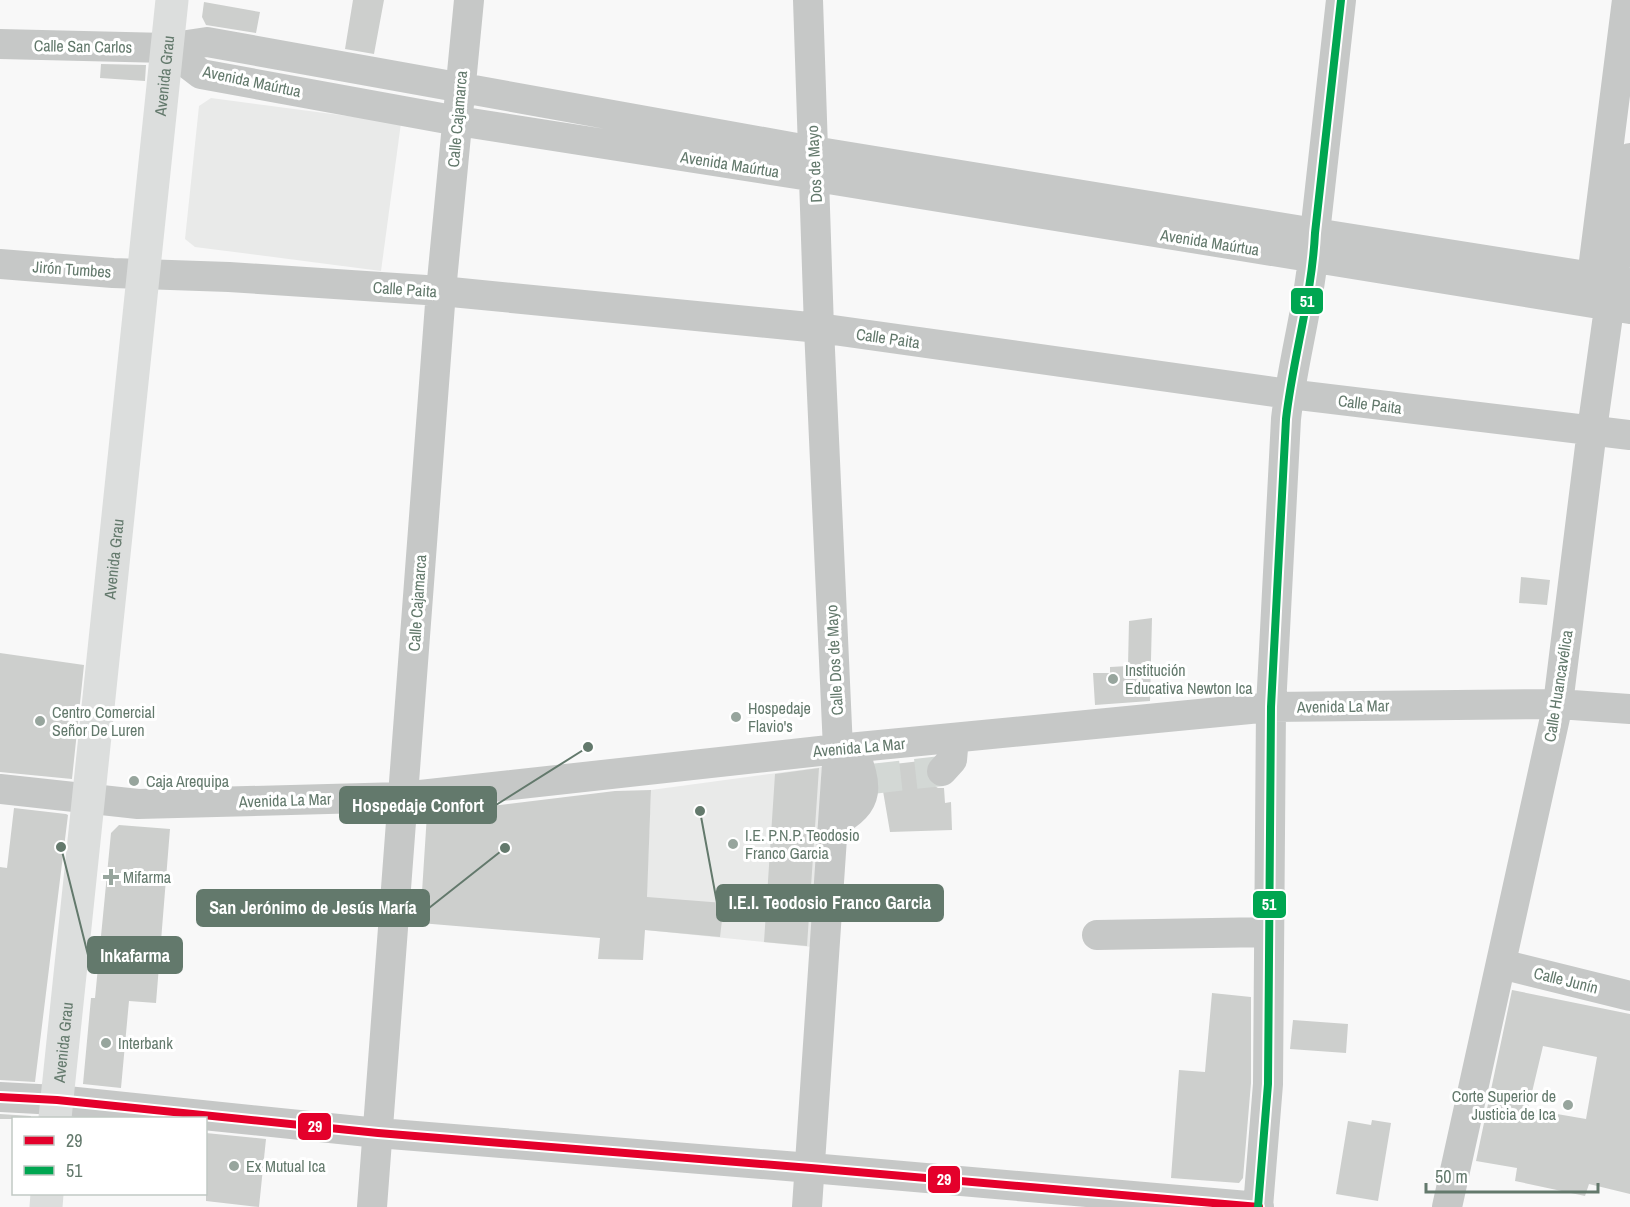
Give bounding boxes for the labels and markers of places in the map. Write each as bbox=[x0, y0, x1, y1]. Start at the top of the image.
place label: Institución Educativa Newton Ica bbox=[1125, 659, 1253, 699]
marker: Institución Educativa Newton Ica bbox=[1106, 672, 1120, 686]
place label: Hospedaje Flavio's bbox=[748, 697, 811, 737]
place label: Centro Comercial Señor De Luren bbox=[52, 701, 155, 741]
marker: Hospedaje Flavio's bbox=[729, 710, 743, 724]
marker: Centro Comercial Señor De Luren bbox=[33, 714, 47, 728]
place label: Caja Arequipa bbox=[146, 770, 230, 792]
marker: Caja Arequipa bbox=[127, 774, 141, 788]
callout: Hospedaje Confort bbox=[340, 787, 496, 823]
place label: I.E. P.N.P. Teodosio Franco Garcia bbox=[745, 824, 860, 864]
marker: I.E. P.N.P. Teodosio Franco Garcia bbox=[726, 837, 740, 851]
place label: Mifarma bbox=[123, 866, 172, 888]
marker: Mifarma bbox=[104, 870, 118, 884]
callout: I.E.I. Teodosio Franco Garcia bbox=[717, 885, 943, 921]
callout: San Jerónimo de Jesús María bbox=[197, 890, 429, 926]
callout: Inkafarma bbox=[88, 937, 182, 973]
place label: Interbank bbox=[118, 1032, 173, 1054]
marker: Interbank bbox=[99, 1036, 113, 1050]
place label: Corte Superior de Justicia de Ica bbox=[1452, 1085, 1557, 1125]
marker: Corte Superior de Justicia de Ica bbox=[1561, 1098, 1575, 1112]
place label: Ex Mutual Ica bbox=[246, 1155, 326, 1177]
marker: Ex Mutual Ica bbox=[227, 1159, 241, 1173]

